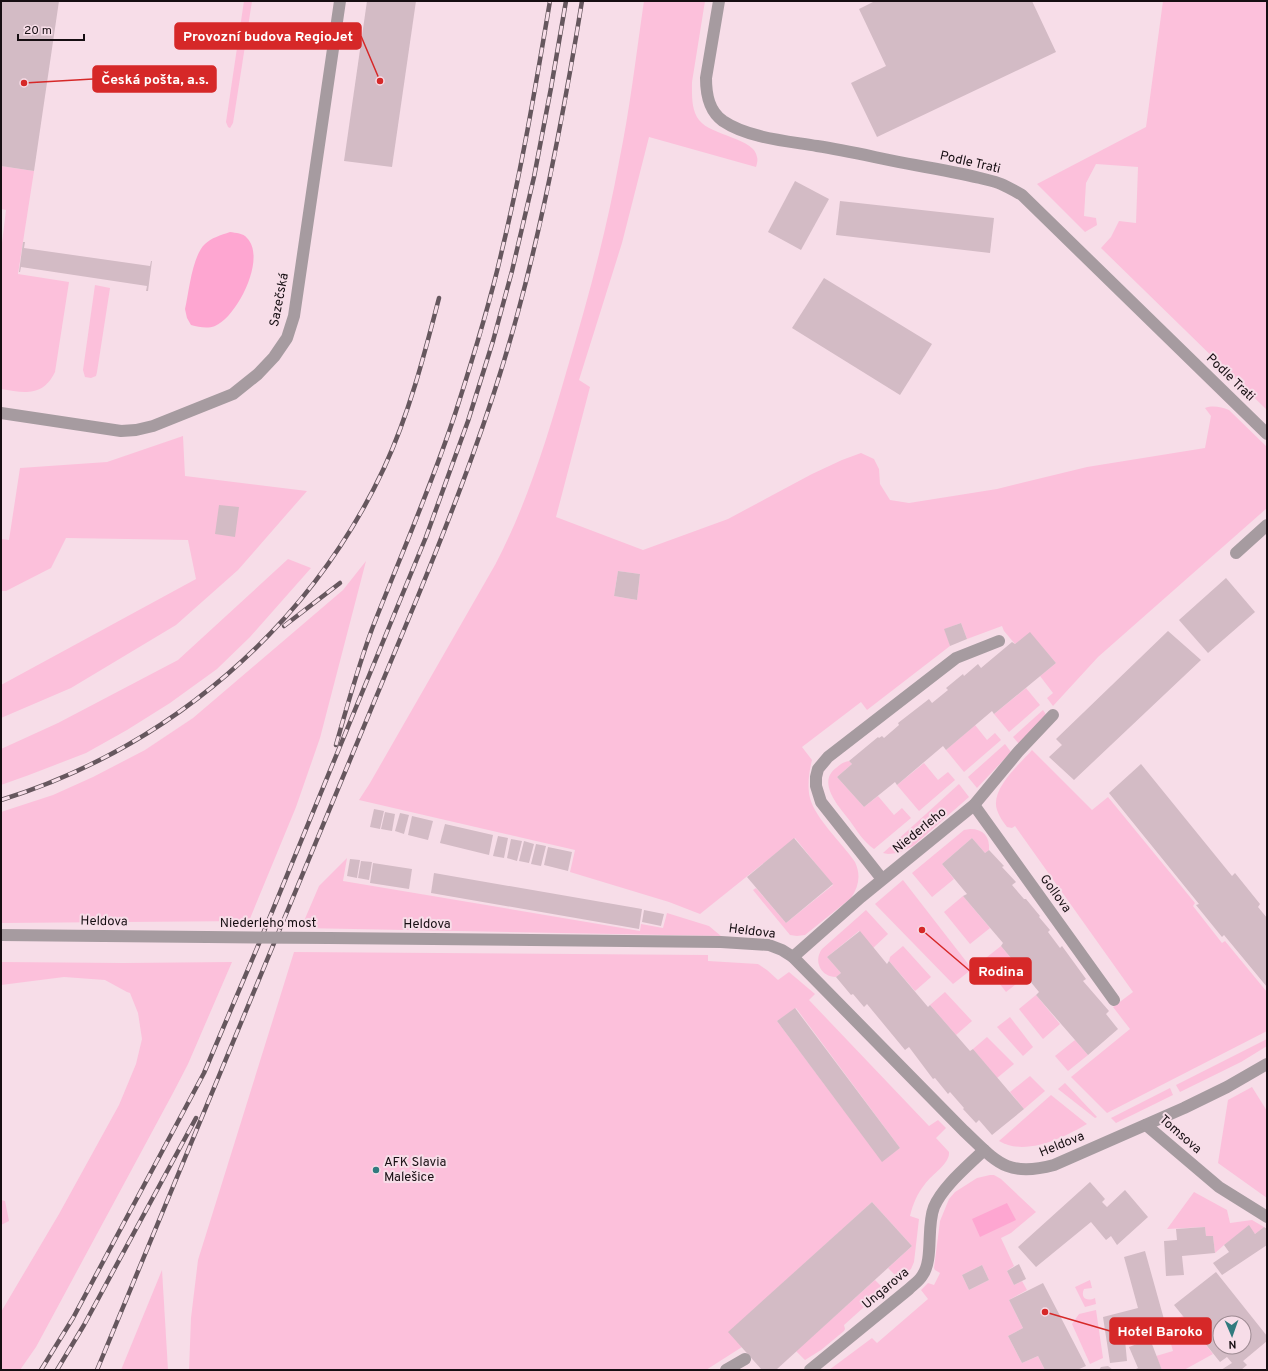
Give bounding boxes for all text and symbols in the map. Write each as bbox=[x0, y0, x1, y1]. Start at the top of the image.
scale bar bbox=[18, 16, 84, 42]
text: 20 m bbox=[24, 23, 52, 39]
callout: Provozní budova RegioJet bbox=[175, 23, 361, 49]
text: Provozní budova RegioJet bbox=[183, 29, 353, 46]
callout: Česká pošta, a.s. bbox=[93, 66, 216, 92]
text: Česká pošta, a.s. bbox=[101, 71, 209, 89]
street label: Podle Trati bbox=[938, 148, 1002, 178]
street label: Sazečská bbox=[267, 272, 293, 328]
street label: Podle Trati bbox=[1202, 351, 1258, 405]
street label: Niederleho bbox=[890, 805, 950, 857]
street label: Gollova bbox=[1036, 872, 1074, 916]
street label: Heldova bbox=[80, 914, 128, 930]
street label: Niederleho most bbox=[220, 916, 316, 932]
street label: Heldova bbox=[403, 917, 451, 933]
street label: Heldova bbox=[728, 921, 776, 943]
callout: Rodina bbox=[970, 958, 1031, 984]
text: Rodina bbox=[978, 964, 1024, 981]
street label: Tomsova bbox=[1156, 1112, 1204, 1158]
street label: Heldova bbox=[1037, 1129, 1087, 1161]
place label: AFK Slavia Malešice bbox=[384, 1155, 446, 1186]
marker: AFK Slavia Malešice bbox=[371, 1165, 381, 1175]
street label: Ungarova bbox=[859, 1265, 913, 1313]
north arrow bbox=[1212, 1315, 1252, 1355]
callout: Hotel Baroko bbox=[1110, 1318, 1211, 1344]
text: Hotel Baroko bbox=[1117, 1324, 1203, 1341]
text: N bbox=[1228, 1337, 1237, 1351]

